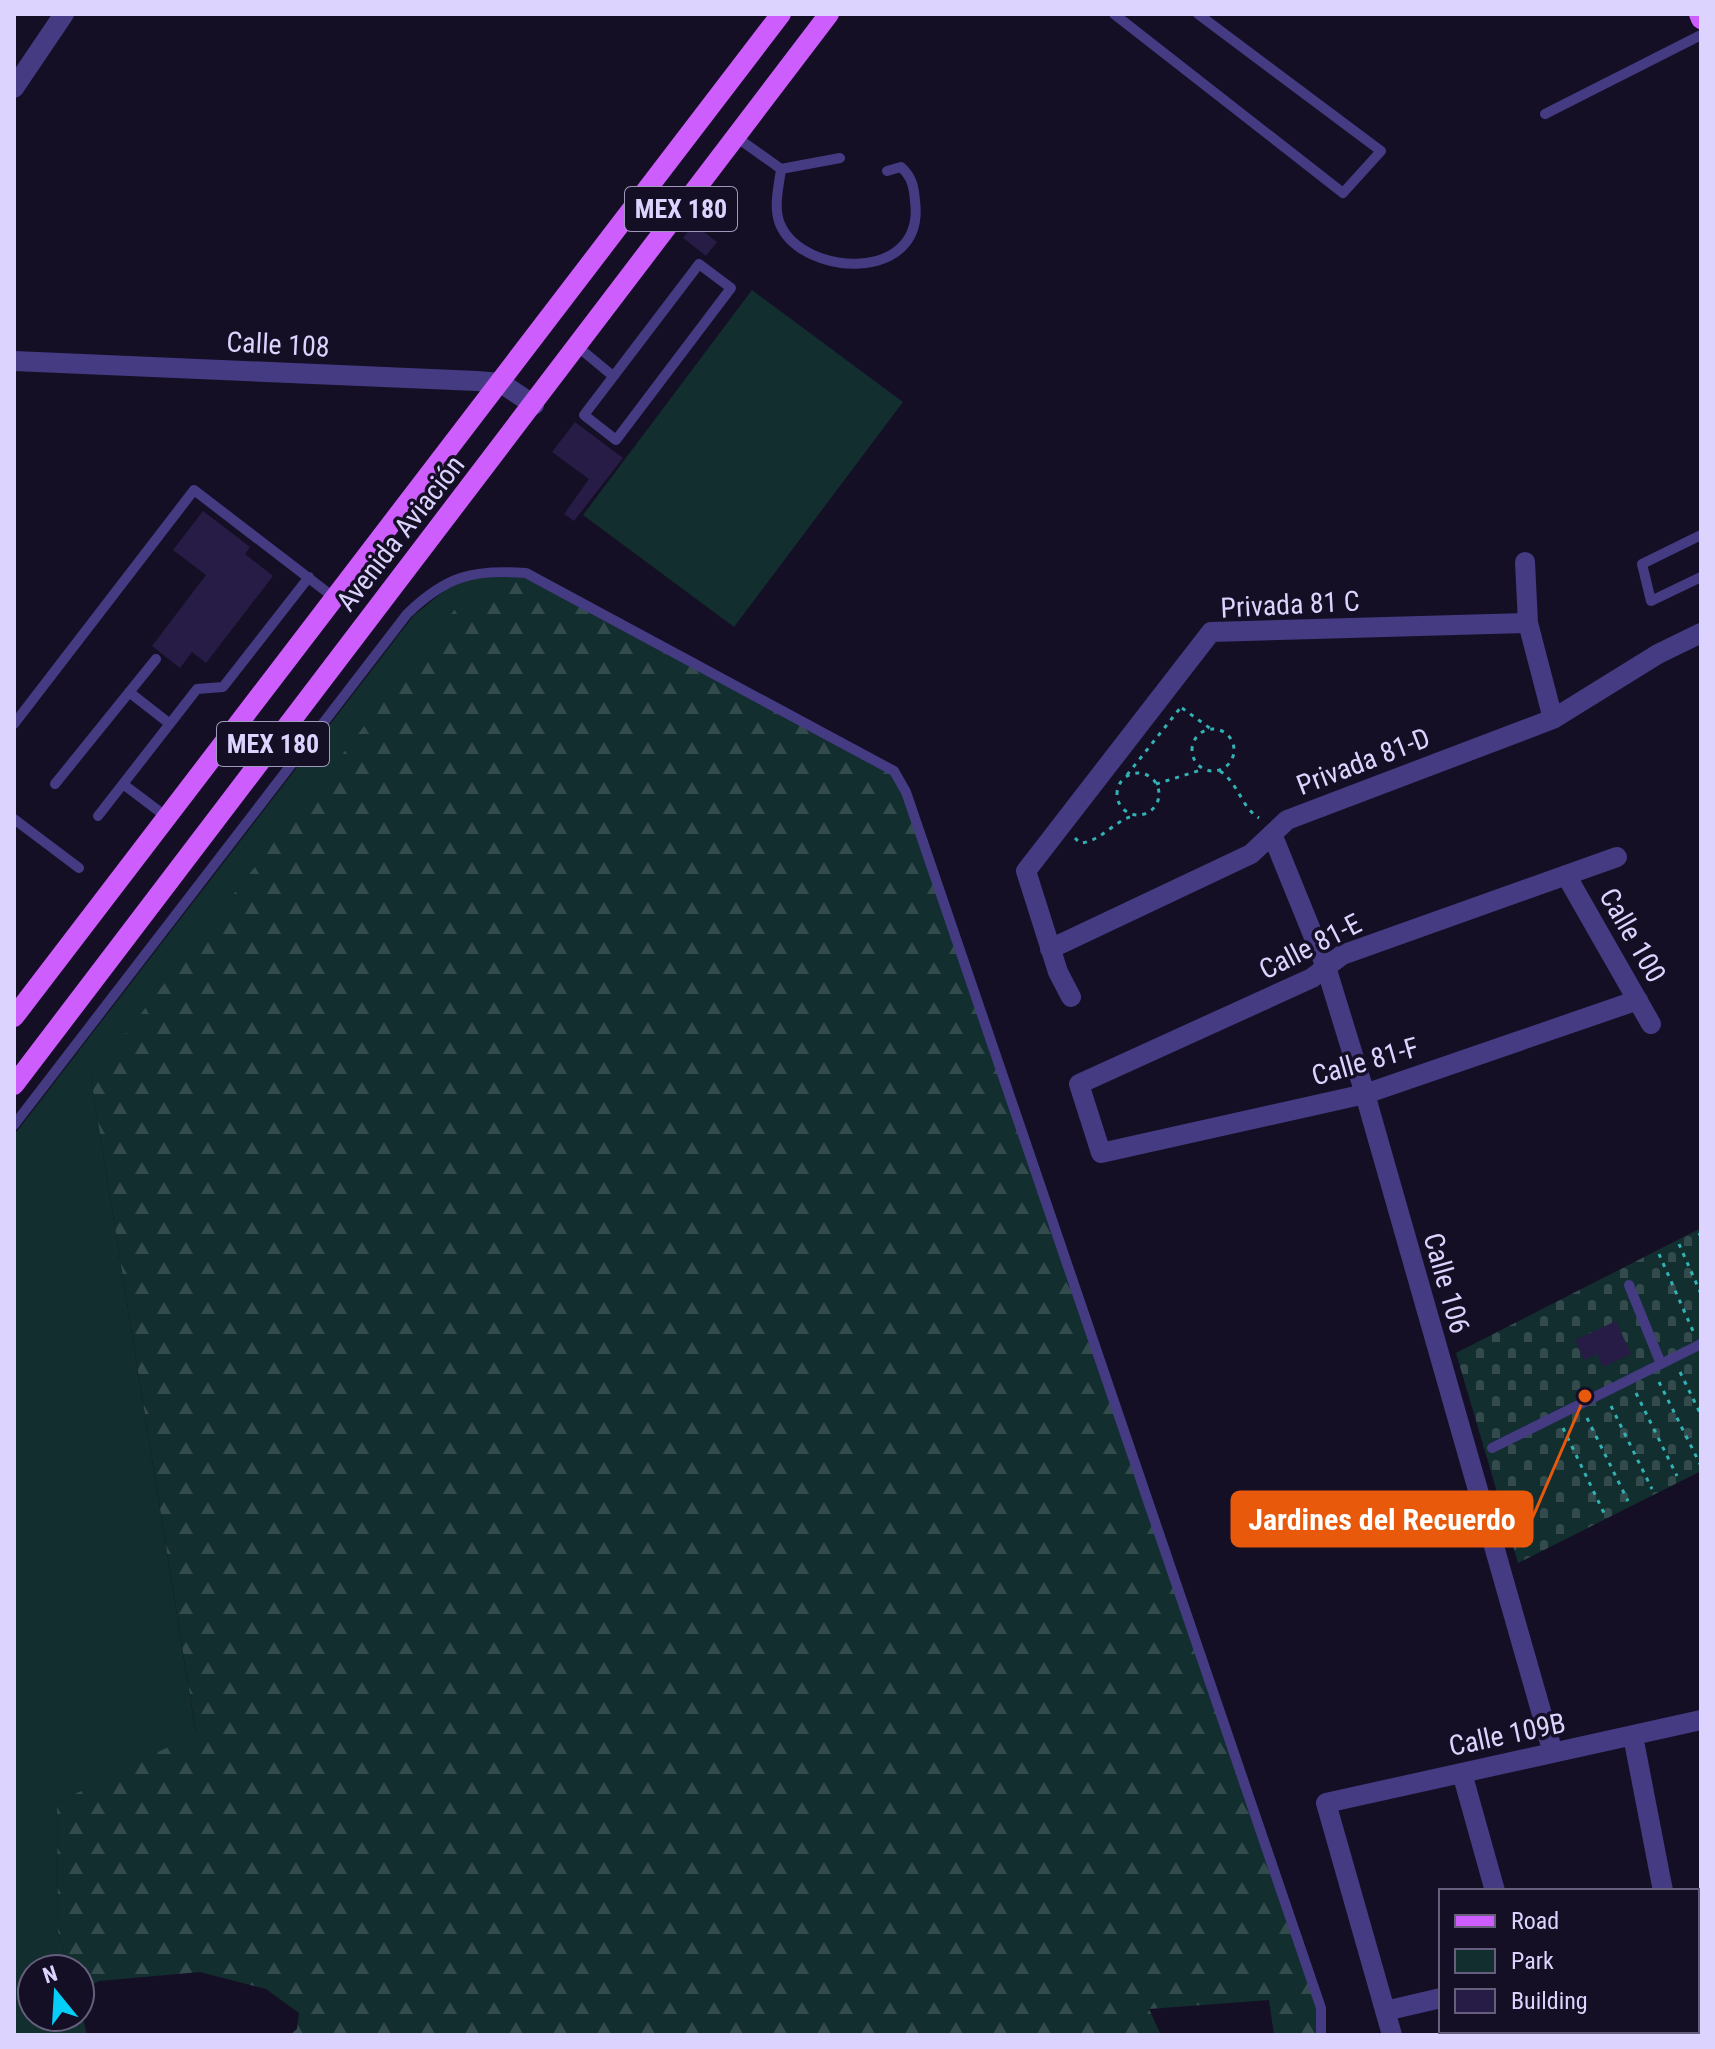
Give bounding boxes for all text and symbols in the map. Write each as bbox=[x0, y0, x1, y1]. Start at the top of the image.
road number: MEX 180 bbox=[625, 187, 737, 231]
street label: Calle 108 bbox=[226, 325, 330, 364]
street label: Avenida Aviación bbox=[329, 449, 471, 618]
street label: Privada 81 C bbox=[1220, 584, 1360, 625]
street label: Privada 81-D bbox=[1292, 721, 1434, 802]
road number: MEX 180 bbox=[217, 722, 329, 766]
street label: Calle 100 bbox=[1592, 882, 1673, 988]
street label: Calle 81-E bbox=[1254, 907, 1367, 986]
street label: Calle 81-F bbox=[1308, 1030, 1422, 1092]
street label: Calle 106 bbox=[1416, 1229, 1477, 1337]
callout: Jardines del Recuerdo bbox=[1232, 1492, 1532, 1546]
text: Jardines del Recuerdo bbox=[1248, 1502, 1516, 1537]
street label: Calle 109B bbox=[1446, 1706, 1568, 1763]
legend bbox=[1439, 1889, 1699, 2033]
text: Road bbox=[1511, 1907, 1559, 1935]
text: Park bbox=[1511, 1947, 1554, 1975]
north arrow bbox=[16, 1953, 96, 2033]
text: N bbox=[40, 1960, 60, 1988]
text: Building bbox=[1511, 1987, 1588, 2015]

